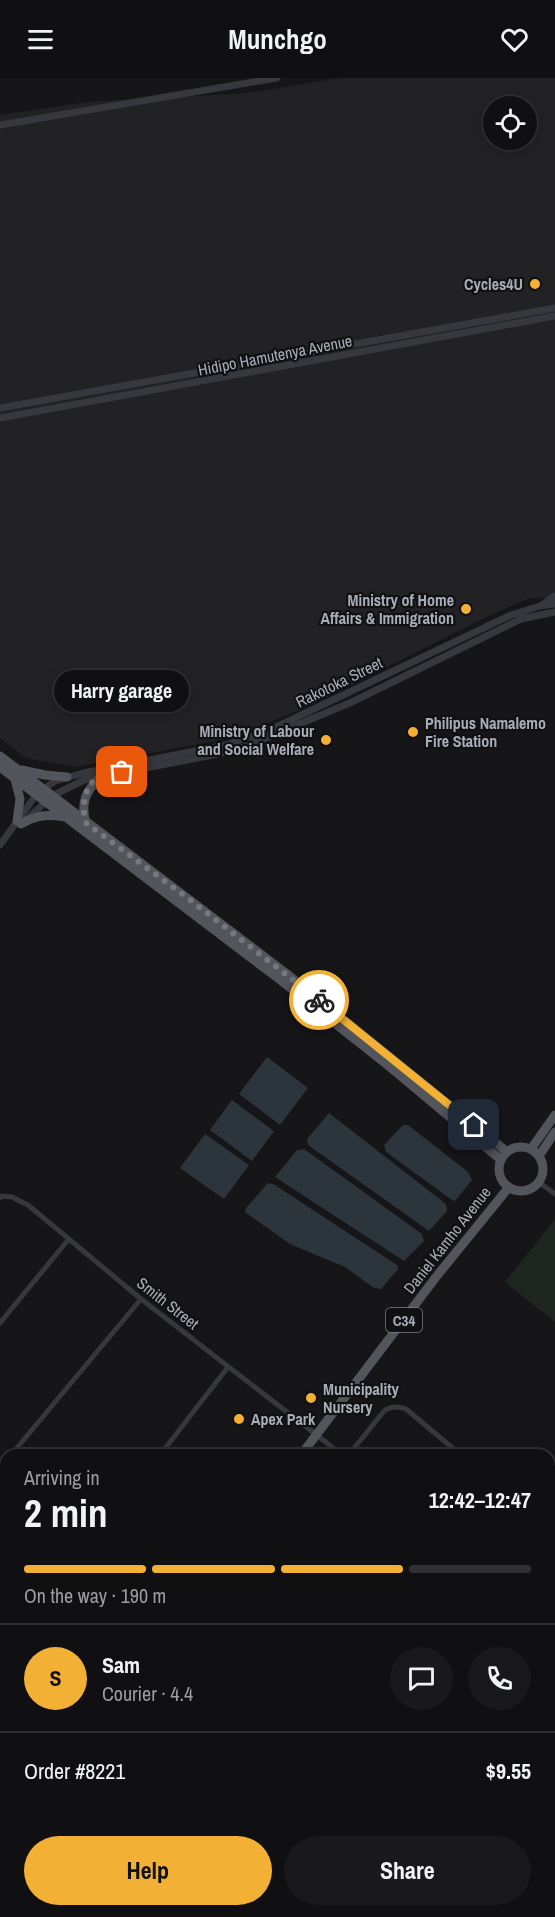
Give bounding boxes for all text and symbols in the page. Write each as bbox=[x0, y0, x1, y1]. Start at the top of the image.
text: Munchgo bbox=[228, 21, 327, 57]
icon: menu bbox=[24, 23, 57, 56]
icon: heart bbox=[498, 23, 531, 56]
map controls bbox=[483, 96, 537, 150]
button: locate bbox=[483, 96, 537, 150]
place label: Cycles4U bbox=[464, 273, 523, 295]
marker: Cycles4U bbox=[528, 277, 542, 291]
street label: Hidipo Hamutenya Avenue bbox=[196, 329, 354, 381]
place label: Ministry of Home Affairs & Immigration bbox=[321, 589, 454, 629]
marker: Ministry of Home Affairs & Immigration bbox=[459, 602, 473, 616]
street label: Rakotoka Street bbox=[292, 651, 386, 713]
callout: Harry garage bbox=[54, 670, 190, 712]
text: Harry garage bbox=[71, 677, 172, 704]
place label: Philipus Namalemo Fire Station bbox=[425, 712, 546, 752]
place label: Ministry of Labour and Social Welfare bbox=[198, 720, 315, 760]
marker: Philipus Namalemo Fire Station bbox=[406, 725, 420, 739]
marker: Ministry of Labour and Social Welfare bbox=[319, 733, 333, 747]
pin bbox=[96, 746, 147, 797]
icon: bag bbox=[105, 755, 138, 788]
courier bbox=[289, 970, 349, 1030]
icon: bike bbox=[303, 984, 336, 1017]
pin bbox=[448, 1099, 499, 1150]
icon: home bbox=[457, 1108, 490, 1141]
street label: Daniel Kamho Avenue bbox=[398, 1182, 496, 1298]
street label: Smith Street bbox=[132, 1272, 204, 1334]
road number: C34 bbox=[386, 1308, 422, 1332]
place label: Municipality Nursery bbox=[323, 1378, 400, 1418]
marker: Municipality Nursery bbox=[304, 1391, 318, 1405]
place label: Apex Park bbox=[251, 1408, 316, 1430]
marker: Apex Park bbox=[232, 1412, 246, 1426]
text: Arriving in bbox=[24, 1464, 100, 1491]
text: 12:42–12:47 bbox=[429, 1485, 531, 1515]
text: 2 min bbox=[24, 1487, 108, 1539]
text: On the way · 190 m bbox=[24, 1582, 166, 1609]
button: chat bbox=[390, 1647, 453, 1710]
button: phone bbox=[468, 1647, 531, 1710]
text: Sam bbox=[102, 1650, 140, 1680]
text: S bbox=[49, 1663, 62, 1693]
text: Courier · 4.4 bbox=[102, 1680, 193, 1707]
text: Order #8221 bbox=[24, 1756, 125, 1786]
text: $9.55 bbox=[486, 1756, 531, 1786]
button: Help bbox=[24, 1836, 272, 1905]
button: Share bbox=[284, 1836, 531, 1905]

